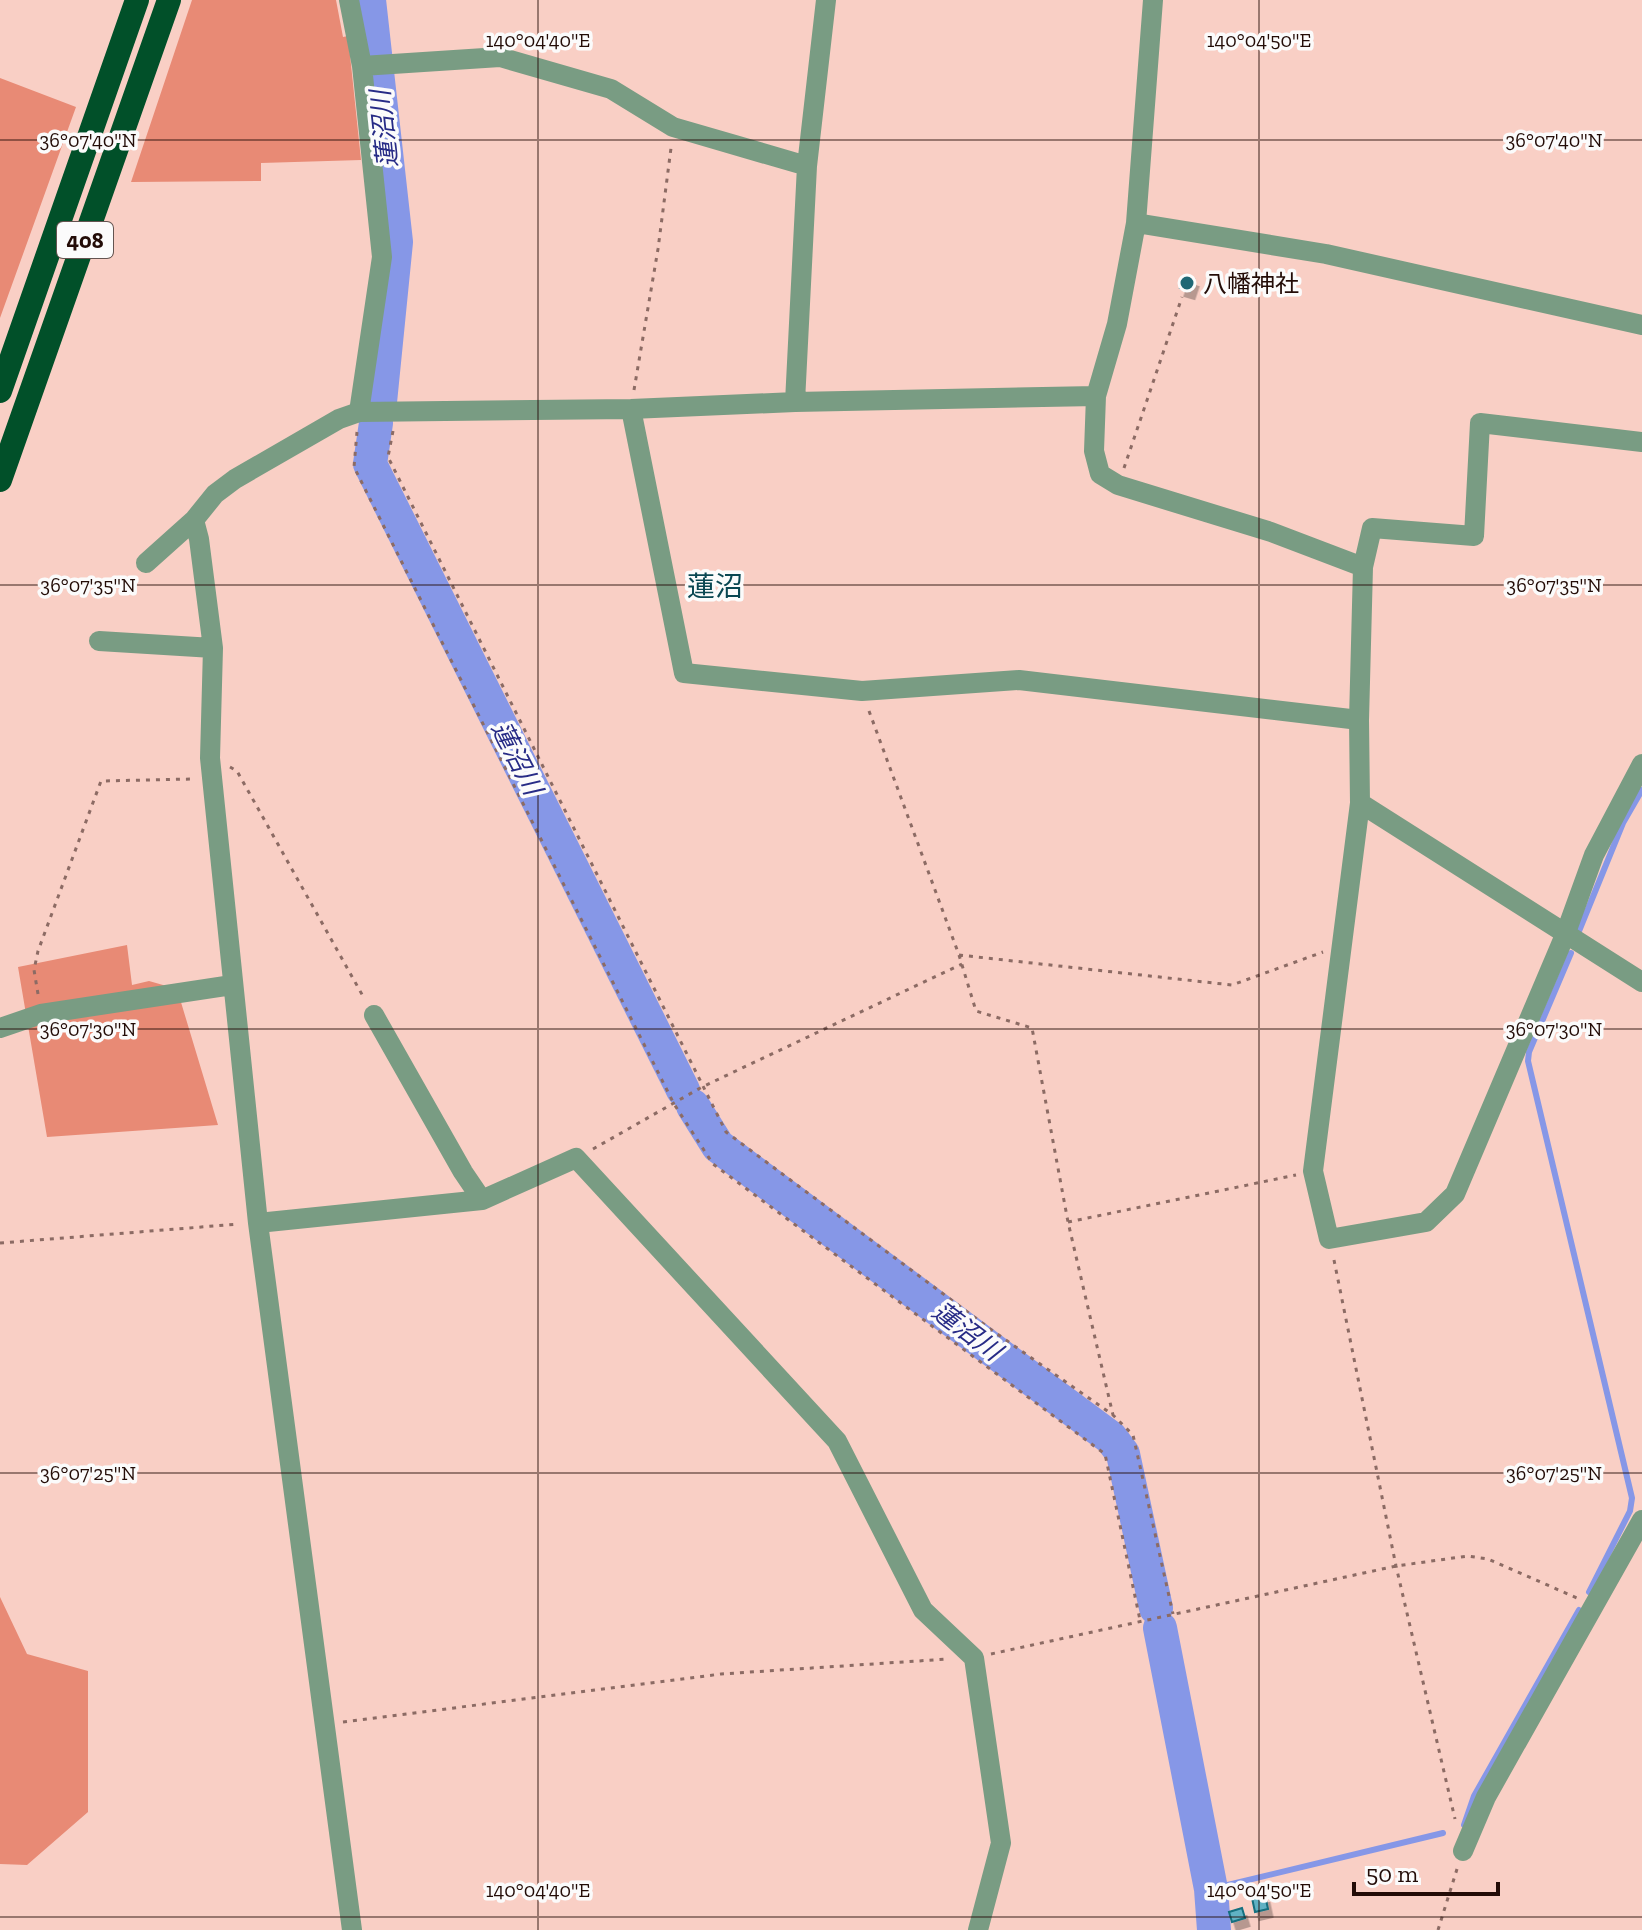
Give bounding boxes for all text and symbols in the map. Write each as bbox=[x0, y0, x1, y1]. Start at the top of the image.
text: 140°04'40"E bbox=[486, 28, 590, 52]
text: 140°04'50"E bbox=[1207, 28, 1311, 52]
water label: 蓮沼川 bbox=[364, 86, 404, 169]
text: 36°07'40"N bbox=[40, 128, 137, 152]
text: 36°07'40"N bbox=[1506, 128, 1603, 152]
road number: 408 bbox=[57, 222, 113, 258]
place label: 八幡神社 bbox=[1203, 269, 1299, 298]
marker: 八幡神社 bbox=[1178, 274, 1196, 292]
district label: 蓮沼 bbox=[687, 570, 743, 603]
text: 36°07'35"N bbox=[40, 573, 136, 597]
text: 36°07'35"N bbox=[1506, 573, 1602, 597]
water label: 蓮沼川 bbox=[485, 716, 550, 803]
text: 36°07'30"N bbox=[40, 1017, 137, 1041]
text: 36°07'30"N bbox=[1506, 1017, 1603, 1041]
water label: 蓮沼川 bbox=[926, 1295, 1010, 1369]
text: 36°07'25"N bbox=[40, 1461, 136, 1485]
text: 36°07'25"N bbox=[1506, 1461, 1602, 1485]
scale bar bbox=[1354, 1846, 1498, 1896]
text: 50 m bbox=[1366, 1859, 1419, 1888]
text: 140°04'40"E bbox=[486, 1878, 590, 1902]
text: 140°04'50"E bbox=[1207, 1878, 1311, 1902]

